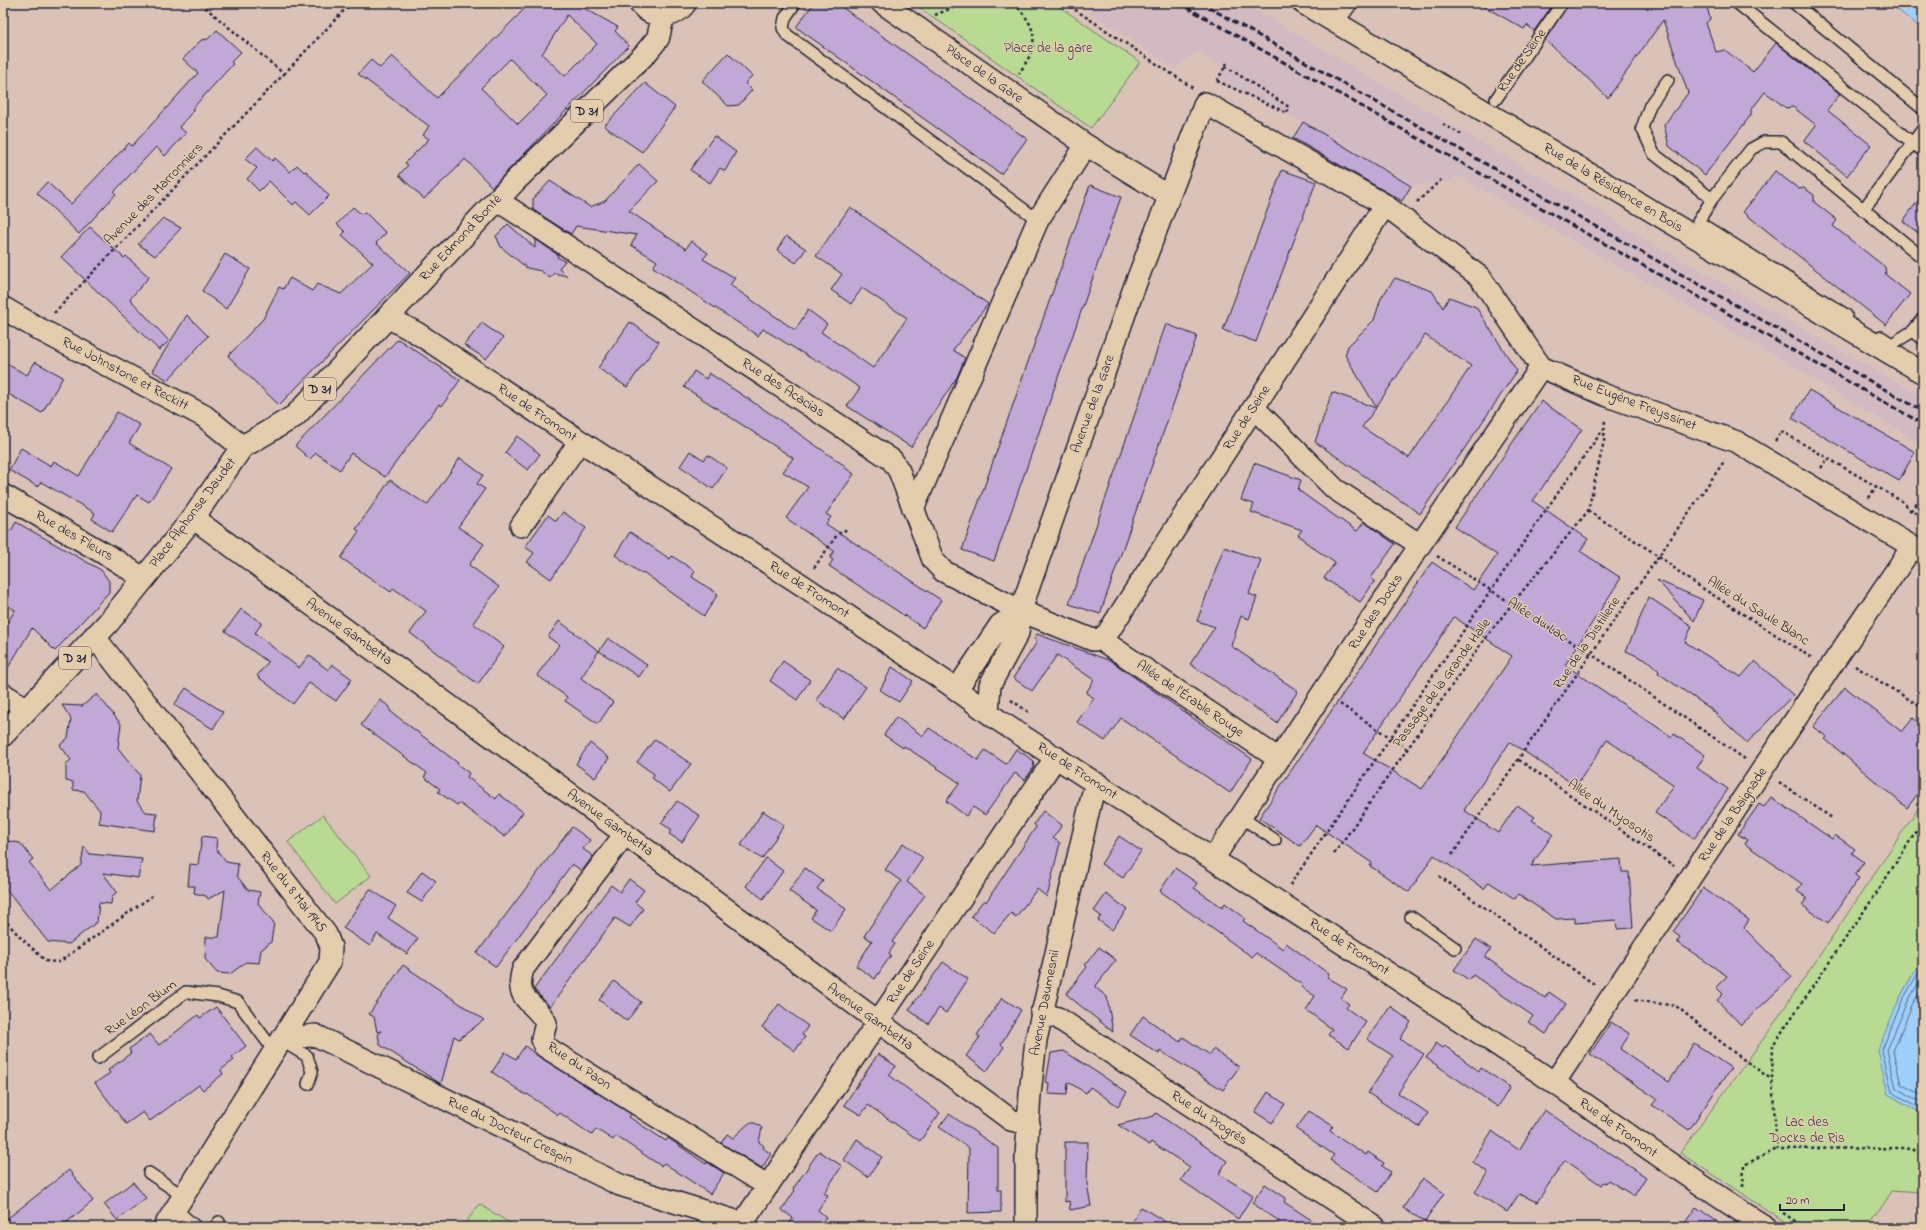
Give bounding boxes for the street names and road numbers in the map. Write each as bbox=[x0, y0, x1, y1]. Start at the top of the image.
street label: Rue de Seine bbox=[1492, 24, 1552, 97]
street label: Place de la Gare bbox=[941, 39, 1028, 109]
road number: D 31 bbox=[571, 100, 603, 122]
street label: Avenue des Marronniers bbox=[99, 138, 209, 250]
street label: Rue de la Résidence en Bois bbox=[1539, 138, 1687, 238]
street label: Rue Edmond Bonté bbox=[415, 189, 508, 286]
street label: Rue Johnstone et Reckitt bbox=[58, 332, 193, 417]
street label: Avenue de la Gare bbox=[1065, 351, 1121, 456]
street label: Rue des Acacias bbox=[737, 353, 829, 423]
street label: Rue Eugène Freyssinet bbox=[1568, 370, 1700, 438]
road number: D 31 bbox=[304, 378, 336, 400]
street label: Rue de Fromont bbox=[493, 378, 581, 448]
street label: Rue de Seine bbox=[1218, 381, 1276, 455]
street label: Place Alphonse Daudet bbox=[144, 453, 242, 573]
street label: Rue des Fleurs bbox=[31, 505, 117, 567]
street label: Rue de Fromont bbox=[765, 556, 854, 624]
street label: Rue des Docks bbox=[1343, 570, 1409, 654]
street label: Allée du Saule Blanc bbox=[1703, 571, 1814, 651]
street label: Rue de la Distillerie bbox=[1548, 592, 1626, 694]
street label: Avenue Gambetta bbox=[301, 593, 397, 671]
street label: Allée du Lac bbox=[1503, 593, 1572, 648]
street label: Passage de la Grande Halle bbox=[1388, 613, 1497, 753]
road number: D 31 bbox=[59, 647, 91, 669]
street label: Allée de l'Érable Rouge bbox=[1131, 655, 1249, 744]
street label: Rue de Fromont bbox=[1033, 737, 1122, 805]
street label: Rue de la Baignade bbox=[1693, 763, 1774, 867]
street label: Allée du Myosotis bbox=[1563, 774, 1659, 849]
street label: Avenue Gambetta bbox=[562, 784, 658, 862]
street label: Rue du 8 Mai 1945 bbox=[255, 847, 331, 937]
street label: Rue de Fromont bbox=[1305, 913, 1394, 981]
street label: Rue de Seine bbox=[882, 935, 941, 1009]
street label: Avenue Daumesnil bbox=[1024, 948, 1066, 1058]
street label: Rue Léon Blum bbox=[101, 975, 181, 1041]
street label: Avenue Gambetta bbox=[822, 978, 918, 1056]
street label: Rue du Paon bbox=[543, 1037, 616, 1095]
street label: Rue du Progrès bbox=[1166, 1085, 1252, 1152]
street label: Rue du Docteur Crespin bbox=[443, 1091, 577, 1171]
street label: Rue de Fromont bbox=[1574, 1093, 1662, 1163]

